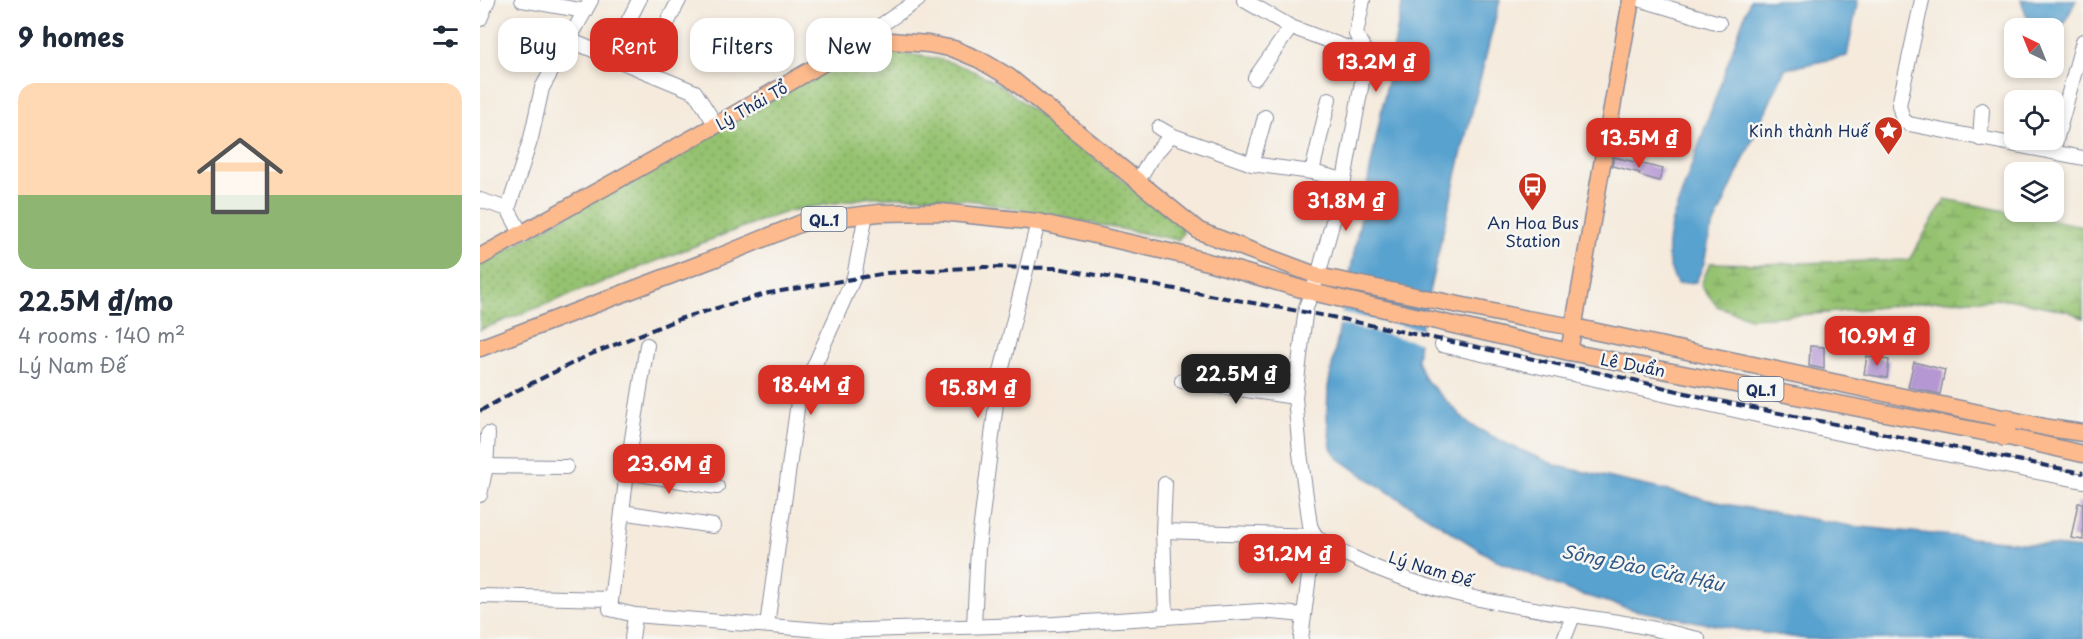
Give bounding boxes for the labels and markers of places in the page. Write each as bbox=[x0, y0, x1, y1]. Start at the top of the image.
pin: 13.2M ₫ bbox=[1321, 42, 1431, 93]
place icon: Kinh thành Huế bbox=[1873, 114, 1905, 156]
pin: 13.5M ₫ bbox=[1584, 118, 1694, 169]
place label: Kinh thành Huế bbox=[1749, 118, 1871, 142]
bus stop icon: An Hoa Bus Station bbox=[1517, 170, 1549, 212]
pin: 31.8M ₫ bbox=[1291, 181, 1401, 232]
place label: An Hoa Bus Station bbox=[1487, 210, 1579, 252]
pin: 10.9M ₫ bbox=[1822, 316, 1932, 367]
pin: 22.5M ₫ bbox=[1181, 354, 1291, 405]
pin: 18.4M ₫ bbox=[756, 365, 866, 416]
pin: 15.8M ₫ bbox=[923, 368, 1033, 419]
pin: 23.6M ₫ bbox=[614, 444, 724, 495]
pin: 31.2M ₫ bbox=[1237, 534, 1347, 585]

